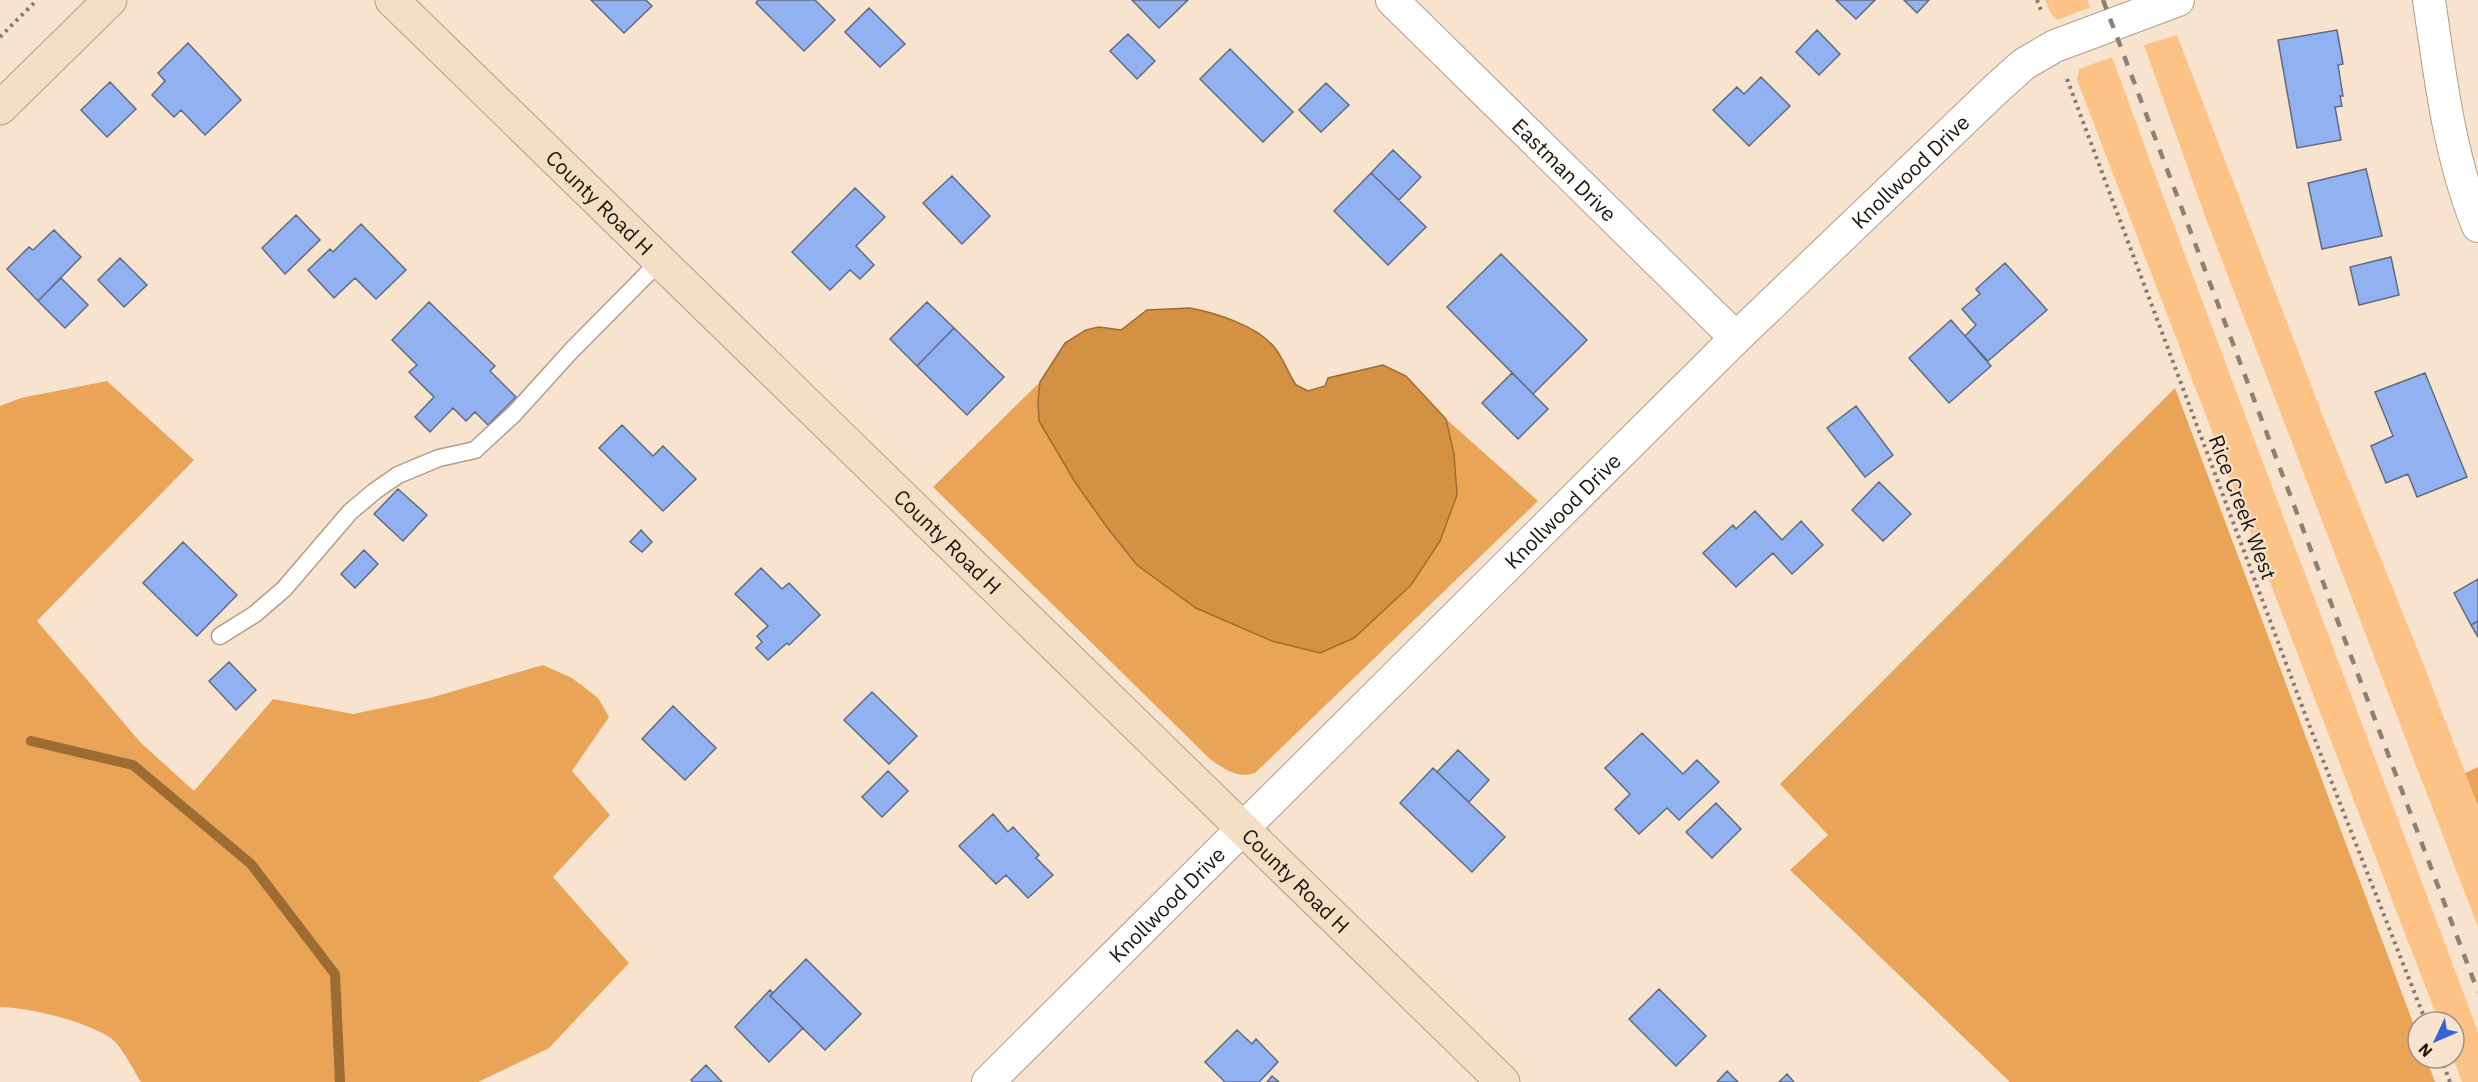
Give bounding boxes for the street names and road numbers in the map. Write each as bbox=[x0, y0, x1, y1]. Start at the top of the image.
street label: Knollwood Drive bbox=[1845, 108, 1975, 235]
street label: Eastman Drive bbox=[1506, 112, 1623, 227]
street label: County Road H bbox=[540, 144, 660, 261]
street label: Rice Creek West bbox=[2203, 431, 2283, 583]
street label: Knollwood Drive bbox=[1498, 447, 1627, 575]
street label: County Road H bbox=[888, 483, 1008, 600]
street label: County Road H bbox=[1236, 822, 1356, 939]
street label: Knollwood Drive bbox=[1102, 840, 1231, 968]

